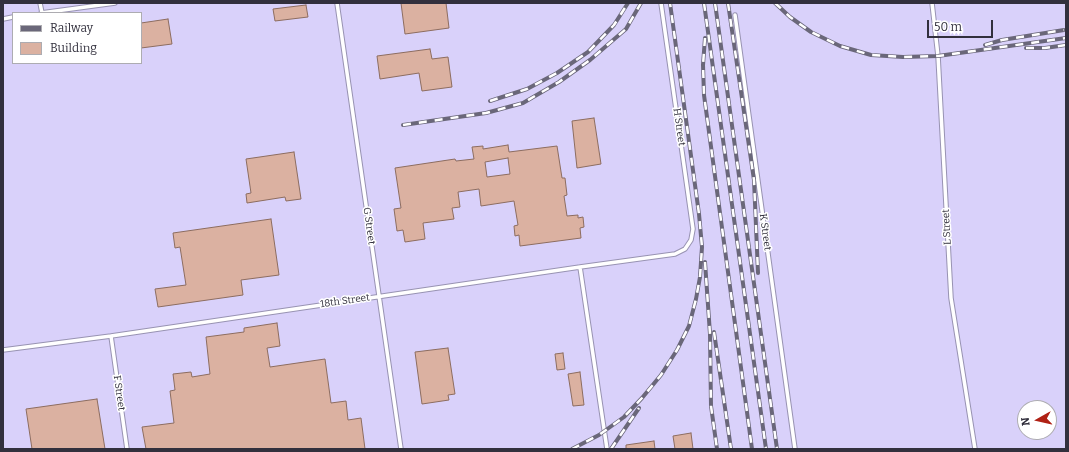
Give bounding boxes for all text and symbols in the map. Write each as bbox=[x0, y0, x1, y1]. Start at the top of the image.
legend bbox=[12, 12, 142, 64]
scale bar bbox=[929, 12, 995, 38]
text: 50 m bbox=[934, 20, 962, 34]
text: Railway bbox=[50, 21, 93, 35]
text: Building bbox=[50, 41, 97, 55]
street label: H Street bbox=[670, 107, 688, 147]
street label: G Street bbox=[360, 207, 378, 245]
street label: L Street bbox=[940, 209, 954, 245]
street label: K Street bbox=[756, 213, 774, 251]
street label: 18th Street bbox=[319, 292, 371, 310]
street label: F Street bbox=[111, 374, 127, 412]
north arrow bbox=[1017, 400, 1057, 440]
text: N bbox=[1019, 416, 1033, 427]

